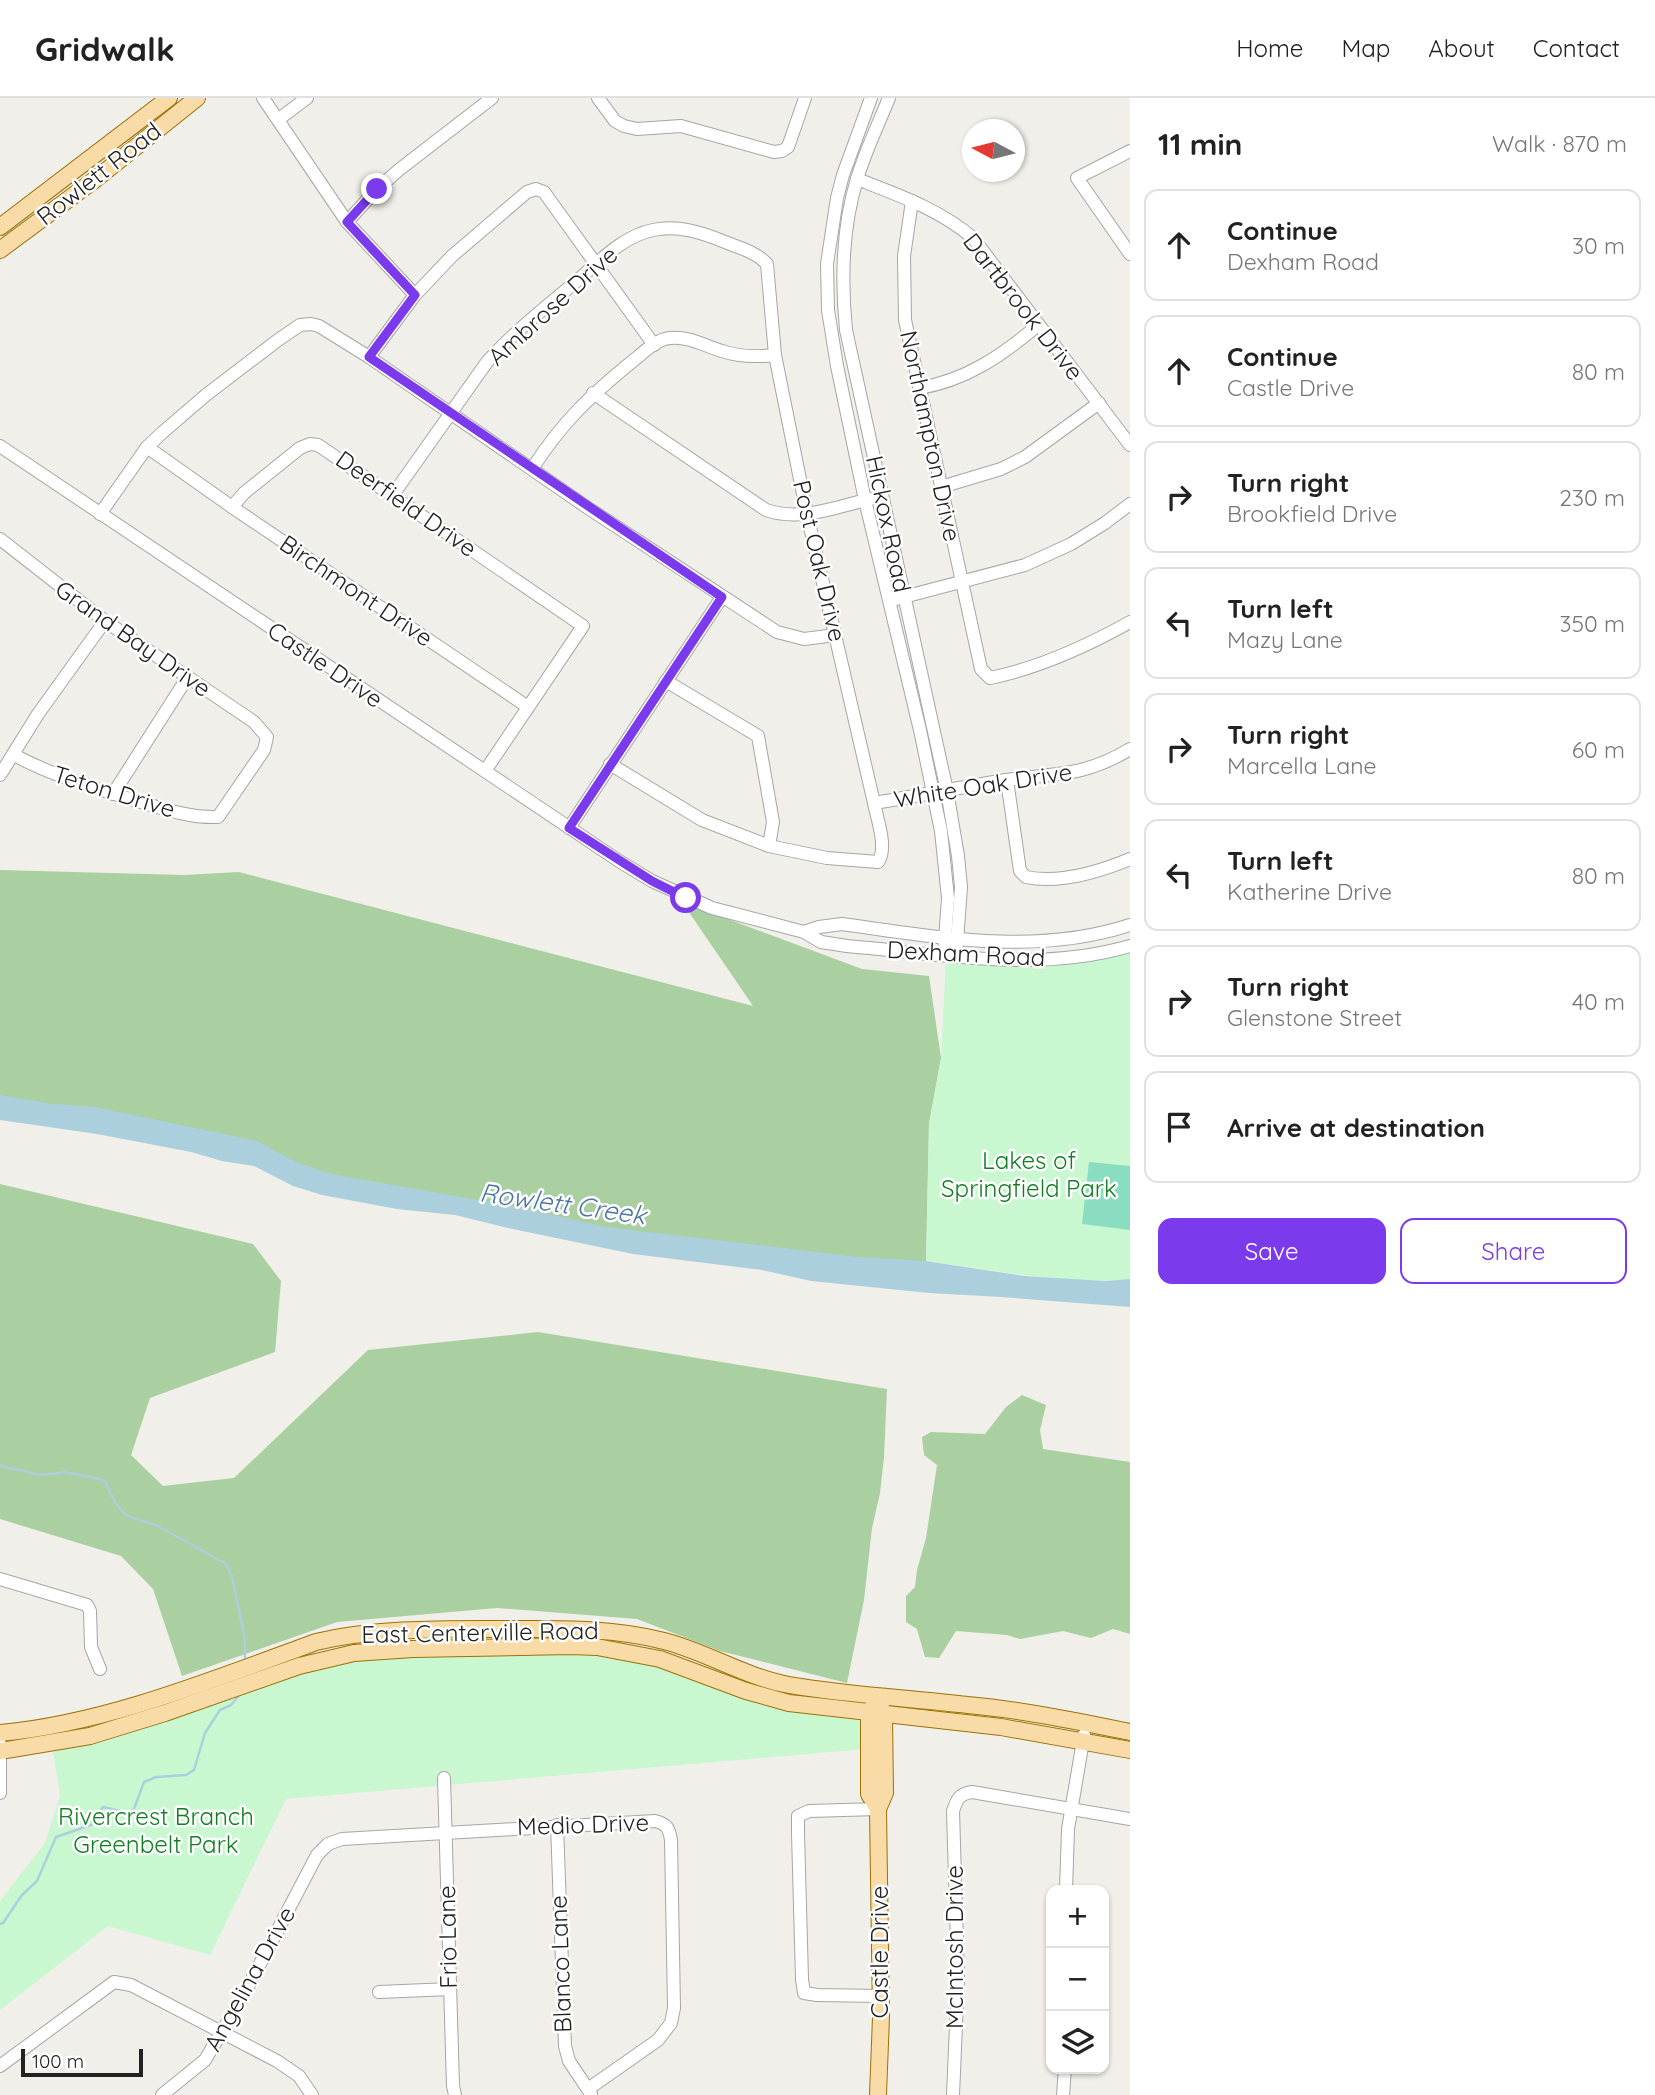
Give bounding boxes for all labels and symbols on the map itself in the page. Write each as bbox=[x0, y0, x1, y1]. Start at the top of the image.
street label: Rowlett Road bbox=[30, 115, 167, 231]
north arrow bbox=[962, 119, 1025, 182]
route end bbox=[361, 173, 392, 204]
street label: Dartbrook Drive bbox=[957, 227, 1091, 386]
street label: Ambrose Drive bbox=[481, 239, 623, 371]
street label: Northampton Drive bbox=[894, 328, 968, 544]
street label: Deerfield Drive bbox=[330, 443, 483, 563]
street label: Hickox Road bbox=[860, 453, 918, 595]
street label: Post Oak Drive bbox=[787, 477, 853, 644]
street label: Birchmont Drive bbox=[274, 528, 439, 652]
street label: Grand Bay Drive bbox=[50, 573, 217, 703]
street label: Castle Drive bbox=[262, 615, 389, 714]
street label: White Oak Drive bbox=[892, 756, 1074, 814]
street label: Teton Drive bbox=[50, 758, 179, 824]
route start bbox=[670, 882, 701, 913]
street label: Dexham Road bbox=[886, 934, 1046, 972]
park label: Lakes of Springfield Park bbox=[941, 1145, 1117, 1203]
water label: Rowlett Creek bbox=[478, 1176, 650, 1232]
street label: East Centerville Road bbox=[361, 1615, 599, 1649]
park label: Rivercrest Branch Greenbelt Park bbox=[58, 1801, 254, 1859]
street label: Medio Drive bbox=[517, 1807, 649, 1841]
street label: McIntosh Drive bbox=[939, 1865, 969, 2029]
street label: Frio Lane bbox=[431, 1885, 463, 1989]
street label: Castle Drive bbox=[864, 1886, 894, 2018]
street label: Blanco Lane bbox=[543, 1895, 577, 2033]
street label: Angelina Drive bbox=[197, 1901, 301, 2056]
scale bar bbox=[21, 2046, 144, 2078]

